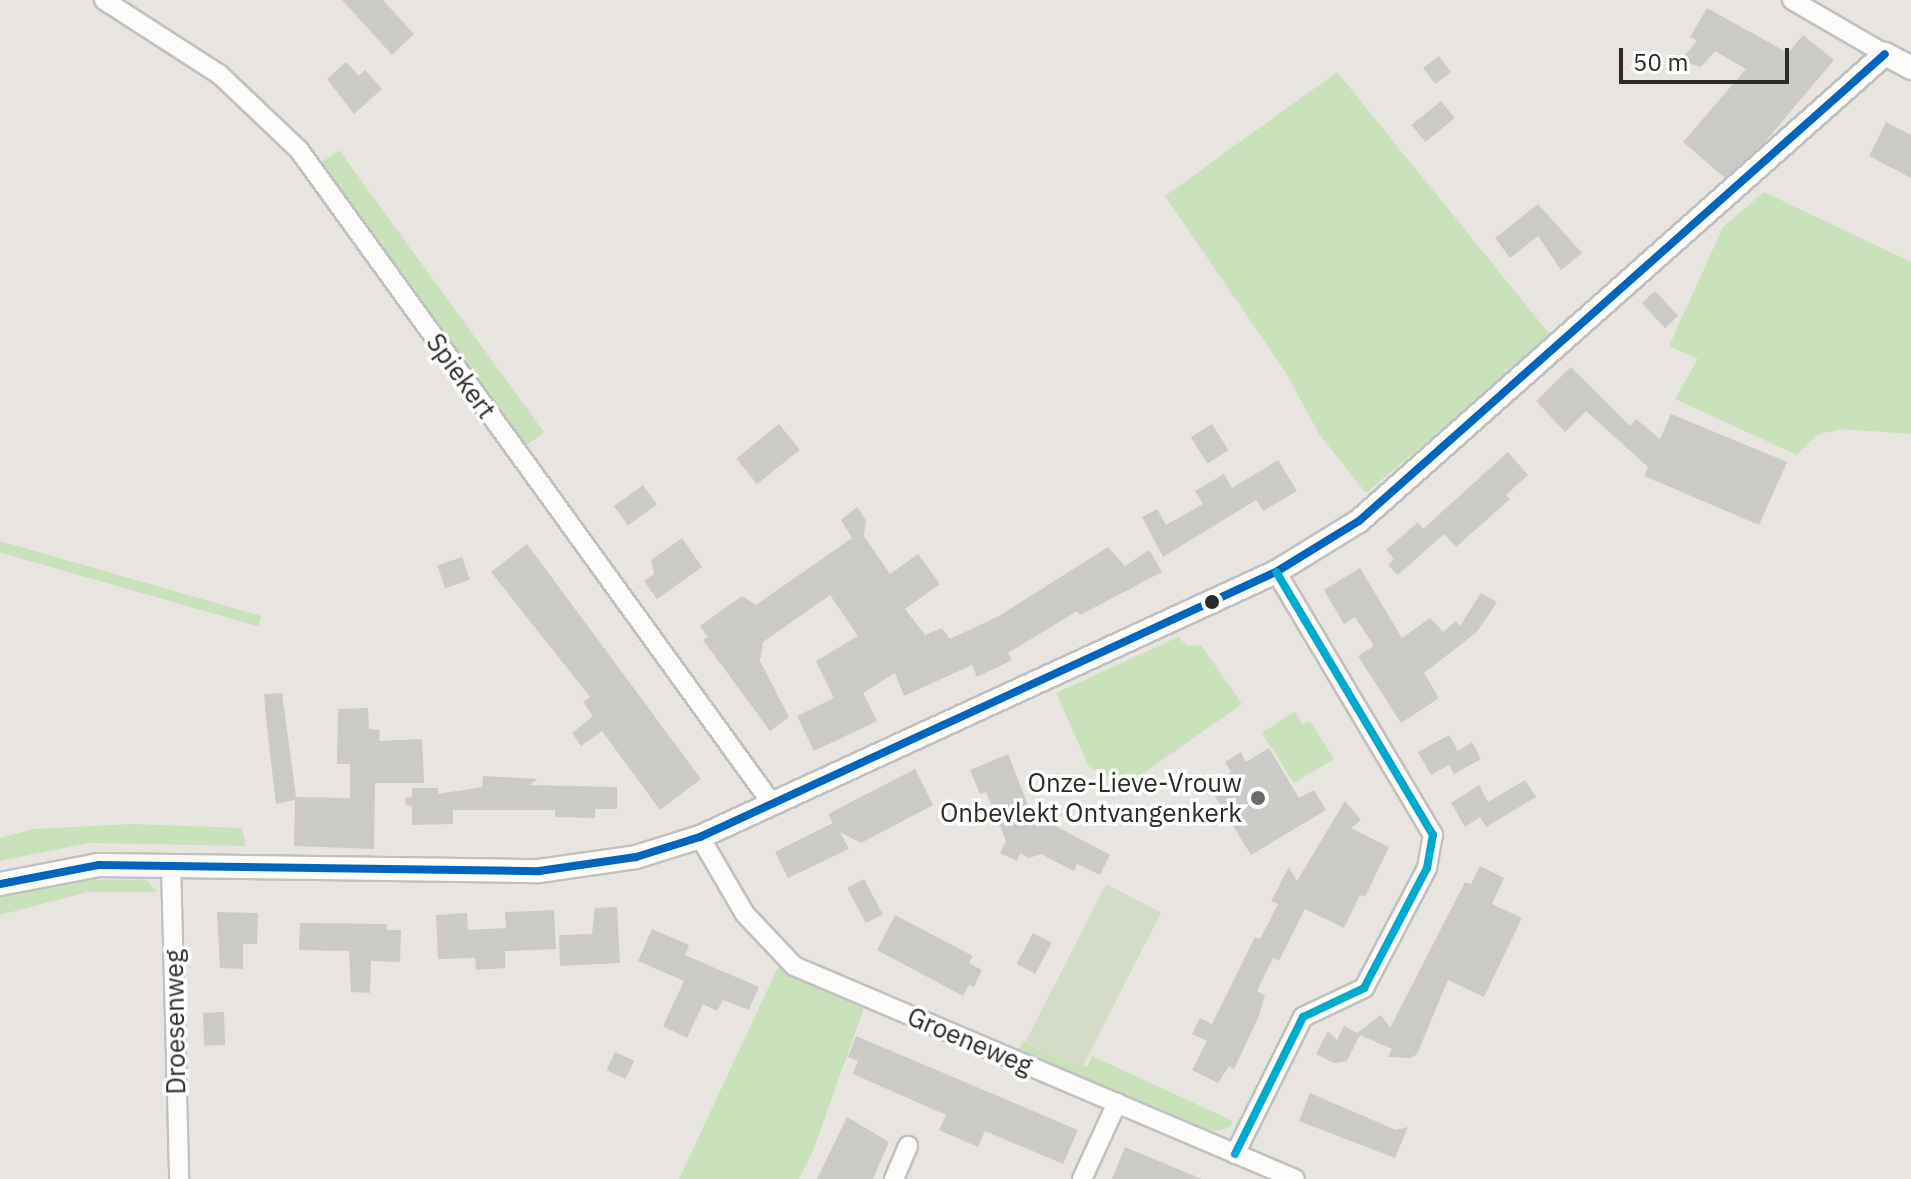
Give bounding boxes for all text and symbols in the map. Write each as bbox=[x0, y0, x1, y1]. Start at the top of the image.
scale bar bbox=[1623, 32, 1793, 82]
text: 50 m bbox=[1633, 46, 1688, 78]
street label: Spiekert bbox=[420, 327, 502, 425]
unlabelled marker bbox=[1204, 594, 1220, 610]
place label: Onze-Lieve-Vrouw Onbevlekt Ontvangenkerk bbox=[940, 767, 1242, 828]
marker: Onze-Lieve-Vrouw Onbevlekt Ontvangenkerk bbox=[1249, 789, 1267, 807]
street label: Droesenweg bbox=[158, 949, 192, 1095]
street label: Groeneweg bbox=[903, 1001, 1037, 1081]

